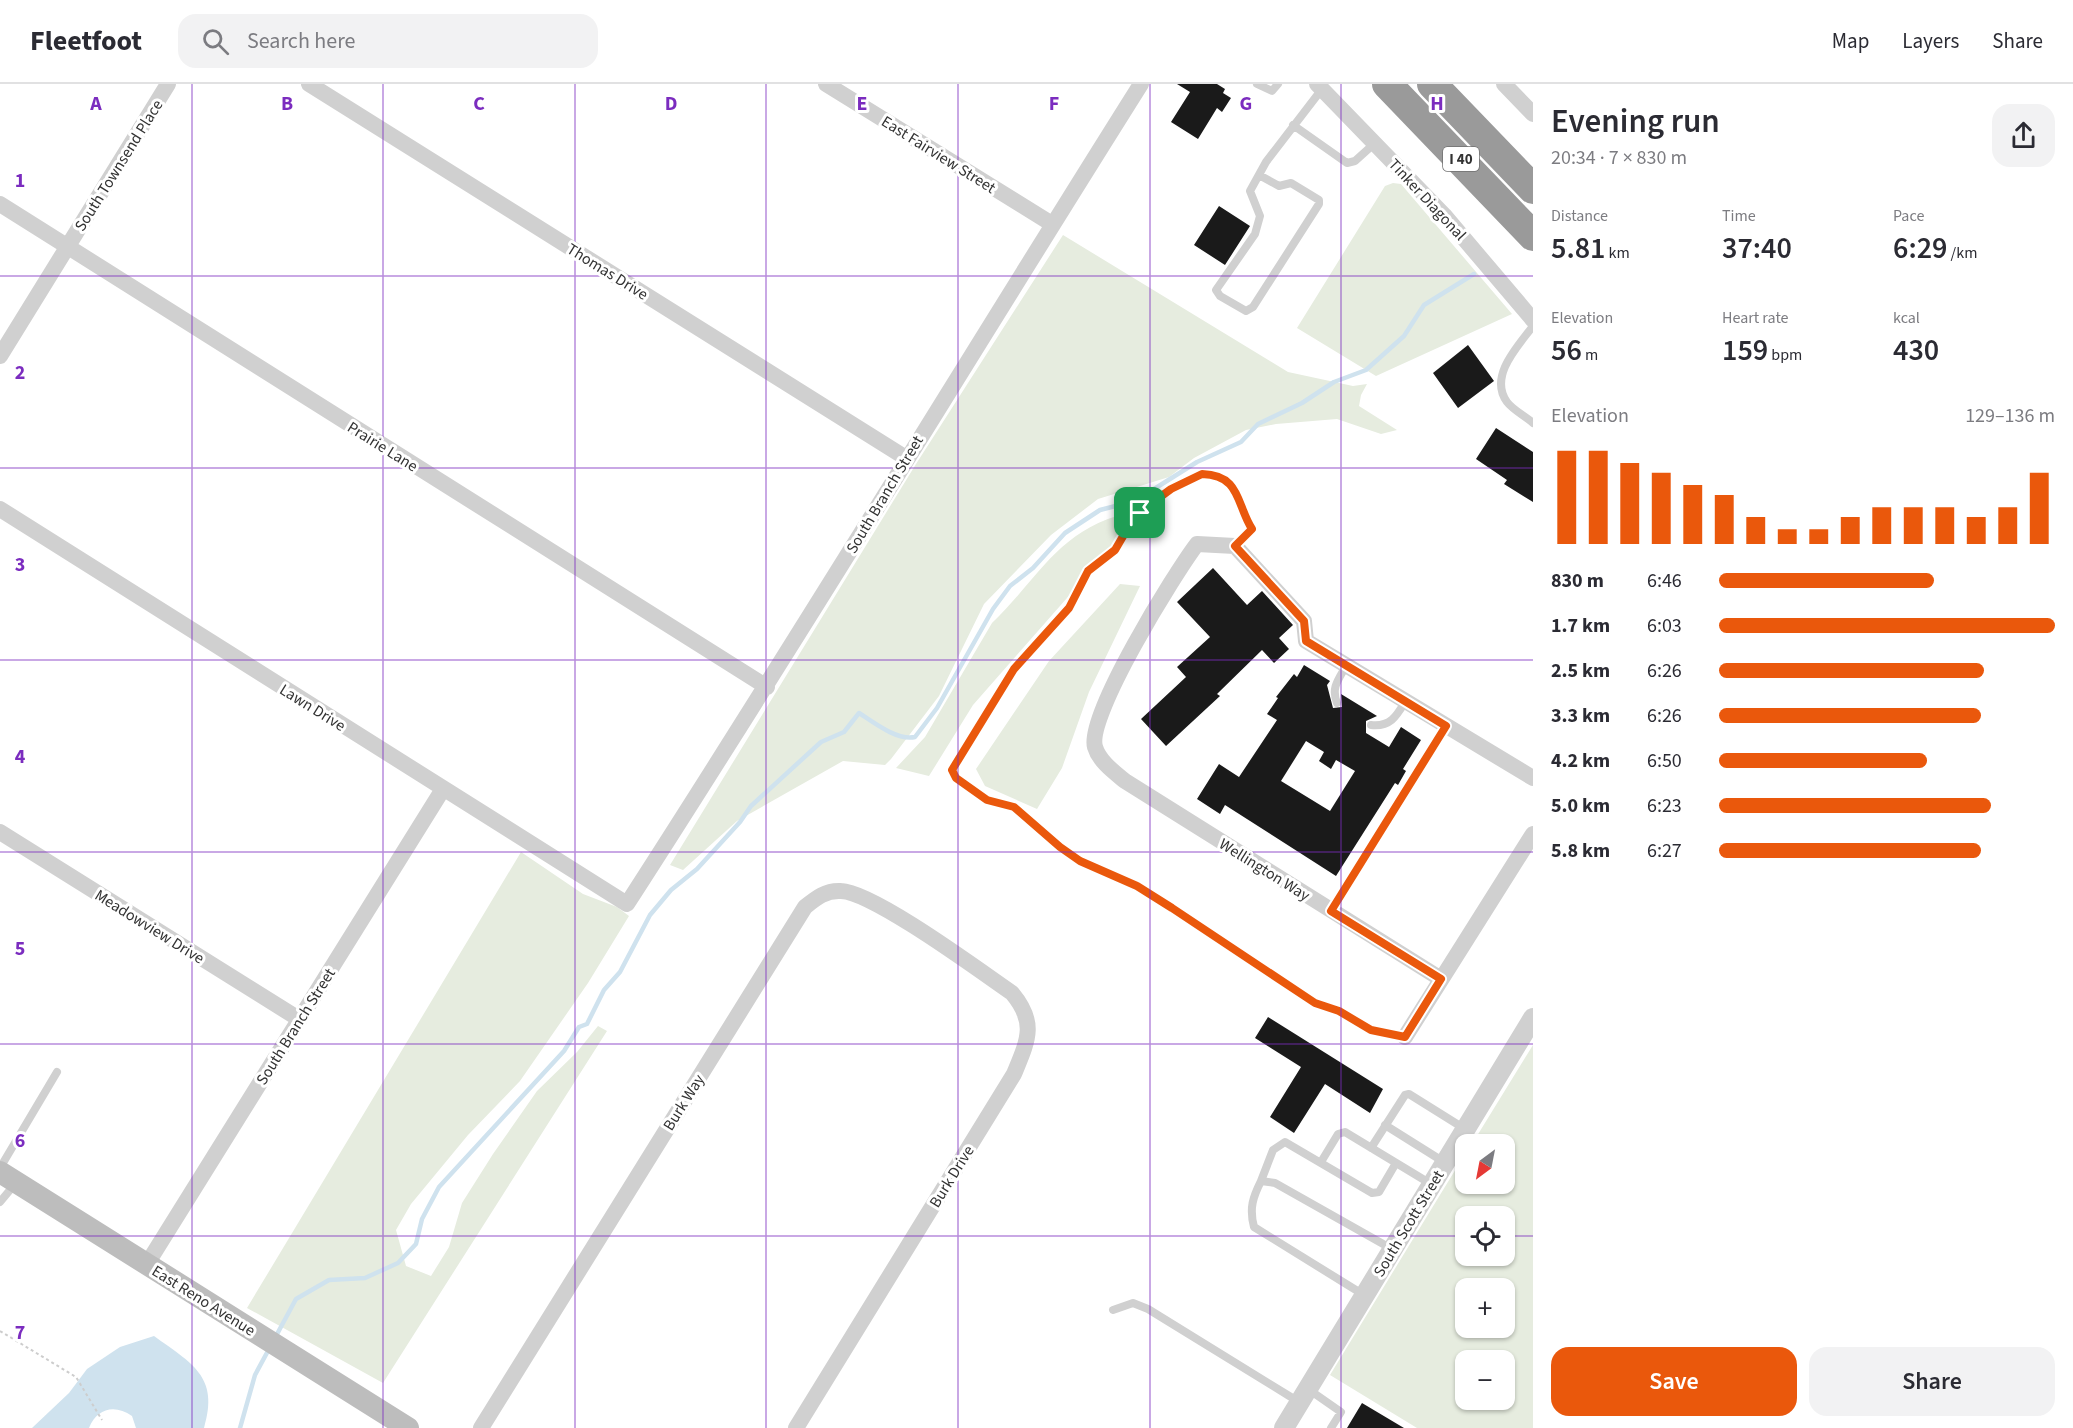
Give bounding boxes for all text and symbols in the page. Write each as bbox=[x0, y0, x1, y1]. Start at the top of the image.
search box bbox=[178, 14, 598, 68]
text: Fleetfoot bbox=[30, 21, 142, 61]
icon: search bbox=[199, 25, 232, 58]
text: Search here bbox=[247, 25, 355, 57]
text: Map bbox=[1832, 26, 1869, 56]
text: Layers bbox=[1902, 26, 1959, 56]
text: Share bbox=[1992, 26, 2043, 56]
text: A bbox=[89, 90, 102, 118]
text: B bbox=[281, 90, 293, 118]
text: C bbox=[473, 90, 485, 118]
text: D bbox=[665, 90, 677, 118]
text: E bbox=[857, 90, 867, 118]
text: F bbox=[1049, 90, 1059, 118]
text: G bbox=[1240, 90, 1252, 118]
text: H bbox=[1430, 90, 1444, 118]
street label: South Townsend Place bbox=[69, 96, 168, 235]
text: Evening run bbox=[1551, 98, 1720, 145]
button: share bbox=[1992, 104, 2055, 167]
street label: East Fairview Street bbox=[877, 111, 1000, 199]
text: 20:34 · 7 × 830 m bbox=[1551, 144, 1687, 172]
road number: I 40 bbox=[1443, 147, 1479, 171]
street label: Tinker Diagonal bbox=[1383, 154, 1471, 246]
text: 1 bbox=[15, 167, 25, 195]
text: Distance bbox=[1551, 205, 1608, 227]
text: Time bbox=[1722, 205, 1756, 227]
text: Pace bbox=[1893, 205, 1924, 227]
text: 5.81 bbox=[1551, 227, 1605, 270]
text: 37:40 bbox=[1722, 227, 1792, 270]
text: 6:29 bbox=[1893, 227, 1947, 270]
street label: Thomas Drive bbox=[563, 238, 652, 306]
text: km bbox=[1605, 242, 1630, 264]
text: /km bbox=[1947, 242, 1977, 264]
text: Elevation bbox=[1551, 307, 1613, 329]
text: Heart rate bbox=[1722, 307, 1789, 329]
text: kcal bbox=[1893, 307, 1920, 329]
text: 56 bbox=[1551, 329, 1582, 372]
text: 159 bbox=[1722, 329, 1768, 372]
text: 430 bbox=[1893, 329, 1939, 372]
text: m bbox=[1582, 344, 1598, 366]
text: bpm bbox=[1768, 344, 1802, 366]
text: 2 bbox=[15, 359, 25, 387]
text: Elevation bbox=[1551, 402, 1629, 430]
text: 129–136 m bbox=[1965, 402, 2055, 430]
street label: Prairie Lane bbox=[343, 416, 422, 477]
street label: South Branch Street bbox=[841, 431, 929, 558]
pin bbox=[1114, 487, 1165, 538]
icon: arrive bbox=[1123, 496, 1156, 529]
text: 3 bbox=[15, 551, 25, 579]
text: 830 m bbox=[1551, 567, 1604, 595]
text: 6:46 bbox=[1647, 567, 1682, 595]
text: 1.7 km bbox=[1551, 612, 1610, 640]
text: 6:03 bbox=[1647, 612, 1682, 640]
text: 2.5 km bbox=[1551, 657, 1610, 685]
text: 6:26 bbox=[1647, 657, 1682, 685]
street label: Lawn Drive bbox=[275, 679, 350, 737]
text: 3.3 km bbox=[1551, 702, 1610, 730]
text: 6:26 bbox=[1647, 702, 1682, 730]
text: 4 bbox=[15, 743, 26, 771]
text: 4.2 km bbox=[1551, 747, 1610, 775]
text: 6:50 bbox=[1647, 747, 1682, 775]
text: 5.0 km bbox=[1551, 792, 1610, 820]
text: 6:23 bbox=[1647, 792, 1682, 820]
street label: Wellington Way bbox=[1215, 833, 1314, 907]
text: 5.8 km bbox=[1551, 837, 1610, 865]
text: 6:27 bbox=[1647, 837, 1682, 865]
street label: Meadowview Drive bbox=[91, 884, 208, 969]
text: 5 bbox=[15, 935, 25, 963]
street label: South Branch Street bbox=[251, 963, 341, 1089]
street label: Burk Way bbox=[658, 1070, 710, 1135]
text: 6 bbox=[15, 1127, 25, 1155]
north arrow bbox=[1455, 1134, 1515, 1194]
map controls bbox=[1455, 1134, 1515, 1410]
street label: Burk Drive bbox=[924, 1141, 980, 1212]
street label: South Scott Street bbox=[1368, 1166, 1450, 1281]
button: locate bbox=[1455, 1206, 1515, 1266]
street label: East Reno Avenue bbox=[147, 1260, 260, 1342]
button: + bbox=[1455, 1278, 1515, 1338]
text: 7 bbox=[15, 1319, 25, 1347]
button: Save bbox=[1551, 1347, 1797, 1416]
button: Share bbox=[1809, 1347, 2055, 1416]
button: − bbox=[1455, 1350, 1515, 1410]

